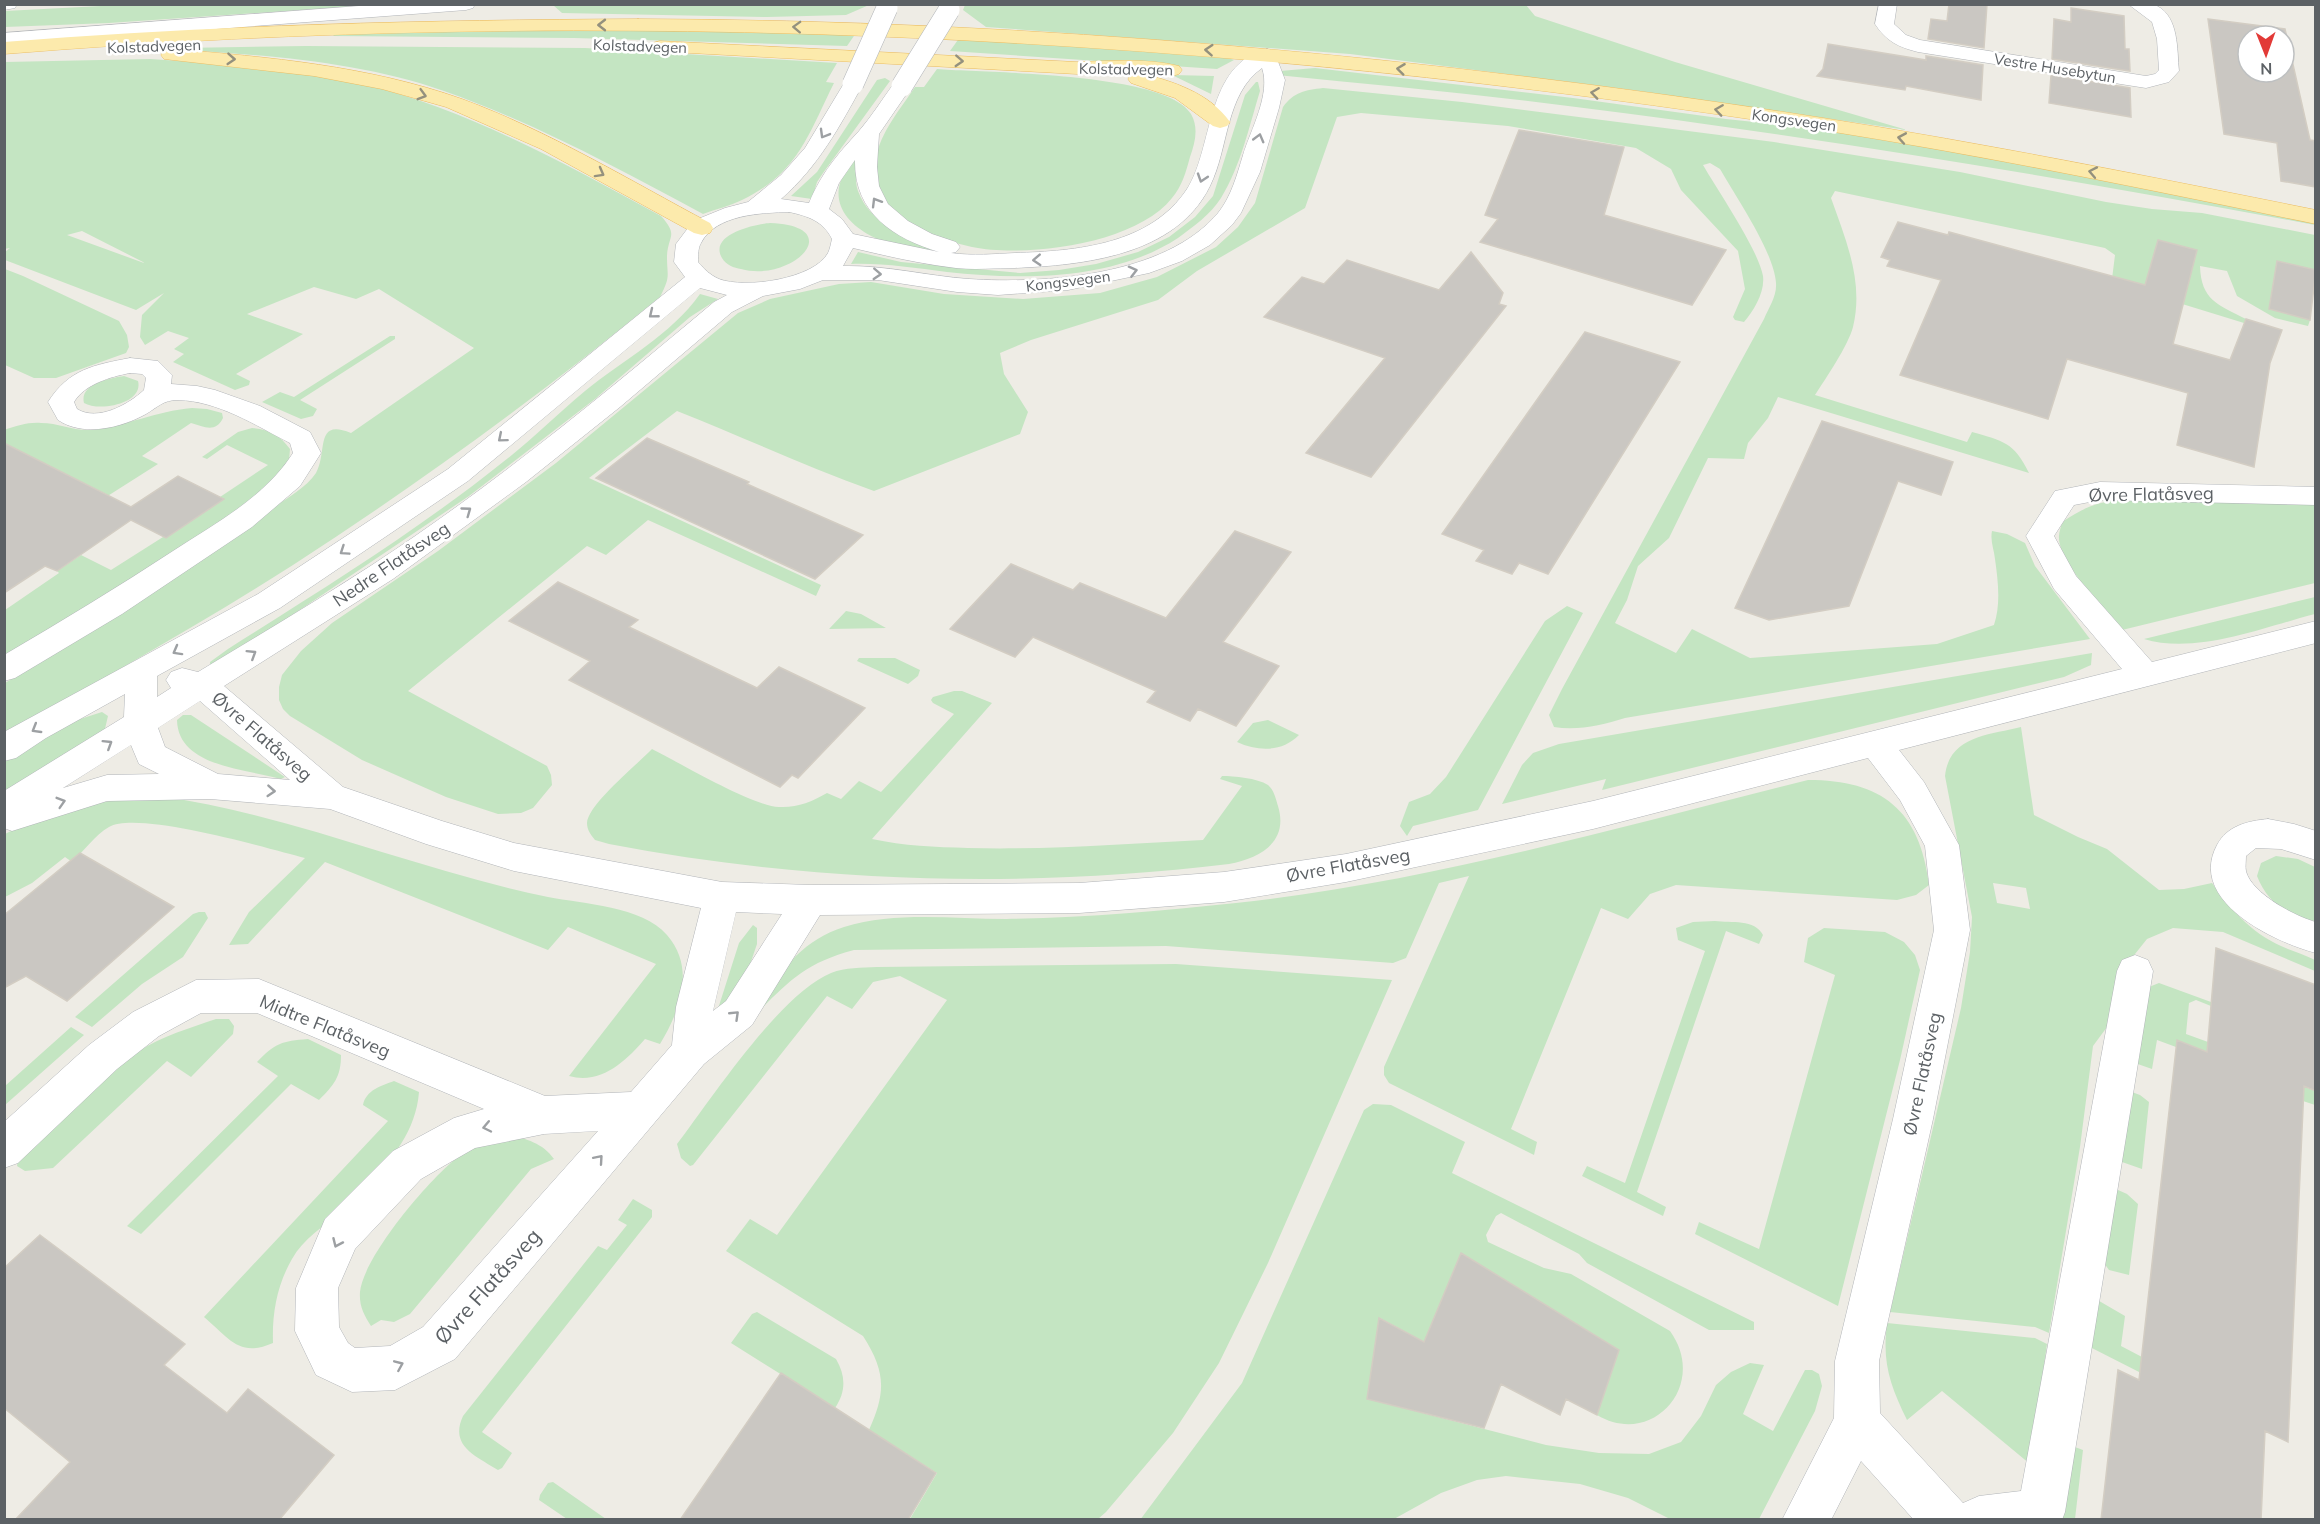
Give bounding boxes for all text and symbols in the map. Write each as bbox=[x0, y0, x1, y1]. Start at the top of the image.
one-way arrow bbox=[597, 19, 606, 31]
one-way arrow bbox=[792, 21, 801, 34]
north arrow bbox=[2236, 24, 2296, 84]
street label: Kolstadvegen bbox=[107, 35, 201, 57]
street label: Kolstadvegen bbox=[593, 35, 687, 57]
one-way arrow bbox=[1204, 44, 1213, 57]
street label: Vestre Husebytun bbox=[1993, 49, 2117, 87]
one-way arrow bbox=[226, 53, 235, 66]
one-way arrow bbox=[954, 55, 963, 68]
street label: Kolstadvegen bbox=[1079, 59, 1173, 79]
text: N bbox=[2260, 59, 2272, 79]
one-way arrow bbox=[1397, 63, 1406, 76]
one-way arrow bbox=[417, 87, 427, 100]
one-way arrow bbox=[1590, 87, 1599, 99]
one-way arrow bbox=[1714, 104, 1724, 116]
street label: Kongsvegen bbox=[1751, 105, 1837, 135]
one-way arrow bbox=[820, 128, 831, 138]
one-way arrow bbox=[1897, 132, 1907, 145]
one-way arrow bbox=[1251, 134, 1264, 144]
one-way arrow bbox=[594, 166, 604, 177]
one-way arrow bbox=[2089, 166, 2099, 179]
one-way arrow bbox=[1197, 172, 1209, 183]
one-way arrow bbox=[872, 198, 884, 208]
one-way arrow bbox=[1033, 254, 1042, 267]
one-way arrow bbox=[1128, 265, 1138, 278]
street label: Kongsvegen bbox=[1025, 266, 1111, 296]
one-way arrow bbox=[873, 267, 882, 280]
one-way arrow bbox=[649, 307, 660, 318]
one-way arrow bbox=[498, 431, 509, 442]
street label: Øvre Flatåsveg bbox=[2088, 481, 2214, 507]
one-way arrow bbox=[460, 508, 471, 519]
street label: Nedre Flatåsveg bbox=[328, 516, 454, 612]
one-way arrow bbox=[340, 544, 351, 555]
one-way arrow bbox=[173, 644, 183, 656]
one-way arrow bbox=[246, 649, 256, 661]
street label: Øvre Flatåsveg bbox=[207, 686, 317, 786]
one-way arrow bbox=[32, 721, 42, 733]
one-way arrow bbox=[102, 740, 112, 752]
one-way arrow bbox=[267, 784, 276, 797]
one-way arrow bbox=[55, 797, 65, 809]
street label: Øvre Flatåsveg bbox=[1284, 843, 1412, 887]
street label: Midtre Flatåsveg bbox=[256, 989, 394, 1063]
street label: Øvre Flatåsveg bbox=[1898, 1010, 1946, 1138]
one-way arrow bbox=[727, 1011, 738, 1022]
one-way arrow bbox=[483, 1120, 493, 1133]
one-way arrow bbox=[592, 1155, 603, 1166]
street label: Øvre Flatåsveg bbox=[428, 1223, 546, 1349]
one-way arrow bbox=[332, 1237, 344, 1248]
one-way arrow bbox=[393, 1360, 404, 1372]

